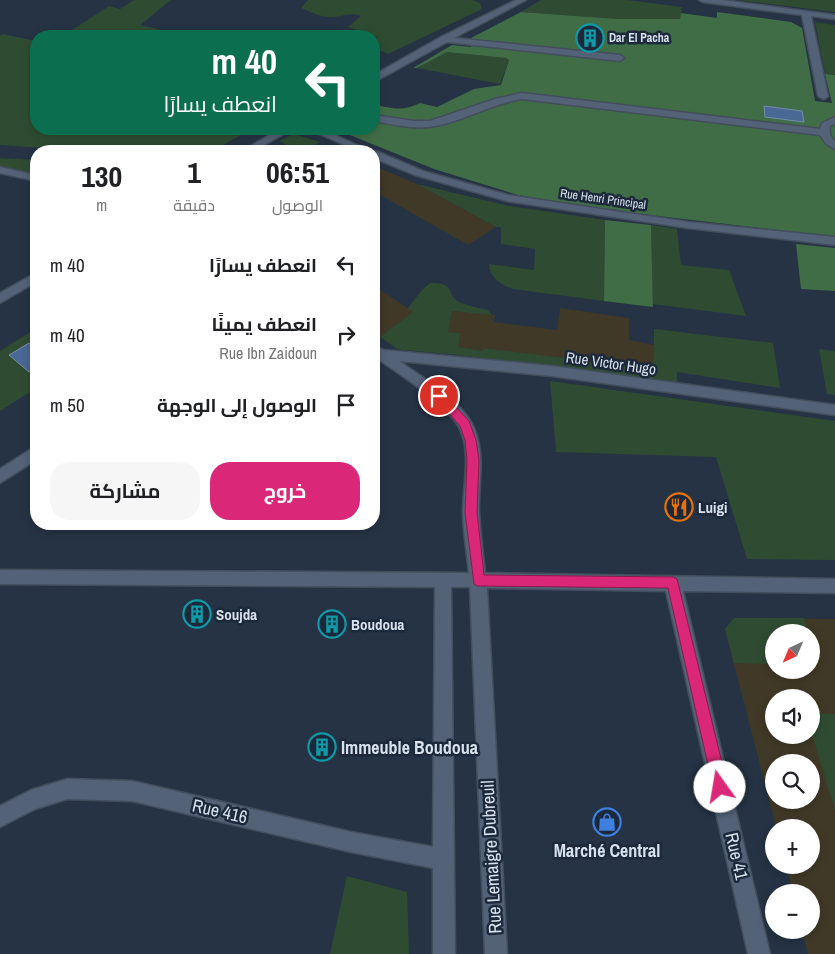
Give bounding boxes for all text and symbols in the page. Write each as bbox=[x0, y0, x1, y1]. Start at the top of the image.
building icon: Dar El Pacha bbox=[575, 23, 605, 53]
place label: Dar El Pacha bbox=[609, 30, 670, 46]
text: 40 m bbox=[212, 38, 277, 85]
icon: left bbox=[295, 50, 360, 115]
text: انعطف يسارًا bbox=[164, 89, 277, 119]
text: 1 bbox=[187, 152, 201, 192]
text: 06:51 bbox=[266, 152, 329, 192]
text: 130 bbox=[81, 156, 122, 196]
street label: Rue Henri Principal bbox=[559, 185, 647, 213]
text: m bbox=[96, 194, 107, 216]
text: دقيقة bbox=[173, 194, 215, 216]
text: الوصول bbox=[272, 194, 323, 216]
icon: left bbox=[332, 251, 360, 279]
text: 40 m bbox=[50, 252, 85, 278]
text: انعطف يسارًا bbox=[209, 252, 317, 278]
text: انعطف يمينًا bbox=[211, 311, 317, 337]
icon: right bbox=[332, 321, 360, 349]
text: 40 m bbox=[50, 322, 85, 348]
text: Rue Ibn Zaidoun bbox=[219, 342, 317, 364]
street label: Rue Victor Hugo bbox=[565, 346, 658, 380]
pin bbox=[418, 375, 460, 417]
icon: arrive bbox=[425, 382, 453, 410]
icon: arrive bbox=[332, 391, 360, 419]
text: 50 m bbox=[50, 392, 85, 418]
text: الوصول إلى الوجهة bbox=[157, 392, 317, 418]
button: مشاركة bbox=[50, 462, 200, 520]
button: خروج bbox=[210, 462, 360, 520]
restaurant icon: Luigi bbox=[664, 492, 694, 522]
place label: Luigi bbox=[698, 497, 727, 518]
building icon: Soujda bbox=[182, 599, 212, 629]
place label: Soujda bbox=[216, 604, 257, 625]
building icon: Boudoua bbox=[317, 609, 347, 639]
place label: Boudoua bbox=[351, 614, 404, 635]
north arrow bbox=[765, 624, 820, 679]
map controls bbox=[765, 624, 820, 939]
button: sound bbox=[765, 689, 820, 744]
building icon: Immeuble Boudoua bbox=[307, 732, 337, 762]
place label: Immeuble Boudoua bbox=[341, 735, 479, 760]
button: search bbox=[765, 754, 820, 809]
position arrow bbox=[693, 760, 745, 812]
street label: Rue Lemaigre Dubreuil bbox=[475, 780, 507, 934]
street label: Rue 416 bbox=[190, 793, 250, 829]
shop icon: Marché Central bbox=[592, 807, 622, 837]
button: + bbox=[765, 819, 820, 874]
street label: Rue 41 bbox=[719, 830, 755, 883]
place label: Marché Central bbox=[554, 838, 660, 863]
button: − bbox=[765, 884, 820, 939]

